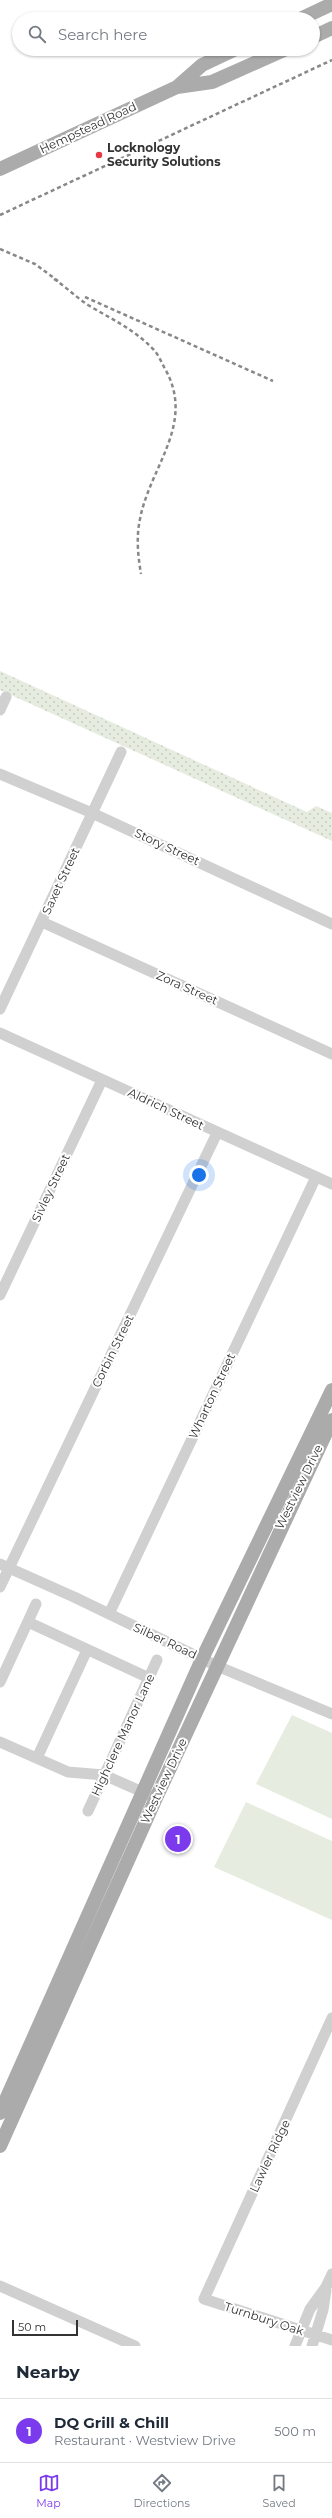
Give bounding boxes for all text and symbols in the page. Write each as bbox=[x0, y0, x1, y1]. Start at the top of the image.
search box bbox=[12, 12, 320, 56]
icon: search bbox=[26, 23, 48, 45]
text: Search here bbox=[58, 25, 147, 44]
street label: Hempstead Road bbox=[37, 99, 139, 157]
place label: Locknology Security Solutions bbox=[107, 140, 221, 169]
marker: Locknology Security Solutions bbox=[94, 150, 104, 160]
street label: Story Street bbox=[132, 825, 202, 868]
street label: Saxet Street bbox=[38, 845, 83, 917]
street label: Zora Street bbox=[154, 967, 221, 1008]
street label: Aldrich Street bbox=[126, 1084, 207, 1133]
street label: Sivley Street bbox=[28, 1151, 73, 1224]
your location bbox=[189, 1165, 209, 1185]
street label: Corbin Street bbox=[88, 1312, 137, 1390]
street label: Wharton Street bbox=[185, 1350, 238, 1441]
street label: Westview Drive bbox=[272, 1442, 326, 1532]
street label: Silber Road bbox=[131, 1619, 199, 1662]
street label: Highclere Manor Lane bbox=[88, 1671, 157, 1798]
street label: Westview Drive bbox=[137, 1736, 190, 1826]
pin: 1 bbox=[165, 1824, 191, 1854]
street label: Lawler Ridge bbox=[246, 2117, 293, 2195]
street label: Turnbury Oak bbox=[223, 2299, 306, 2339]
scale bar bbox=[12, 2318, 78, 2337]
text: 50 m bbox=[18, 2320, 46, 2334]
text: Nearby bbox=[16, 2362, 80, 2382]
text: DQ Grill & Chill bbox=[54, 2413, 169, 2432]
text: 1 bbox=[26, 2423, 32, 2439]
text: 500 m bbox=[274, 2423, 316, 2439]
text: Restaurant · Westview Drive bbox=[54, 2432, 236, 2448]
tab: Map bbox=[36, 2472, 61, 2510]
tab: Directions bbox=[134, 2472, 190, 2510]
tab: Saved bbox=[263, 2472, 296, 2510]

